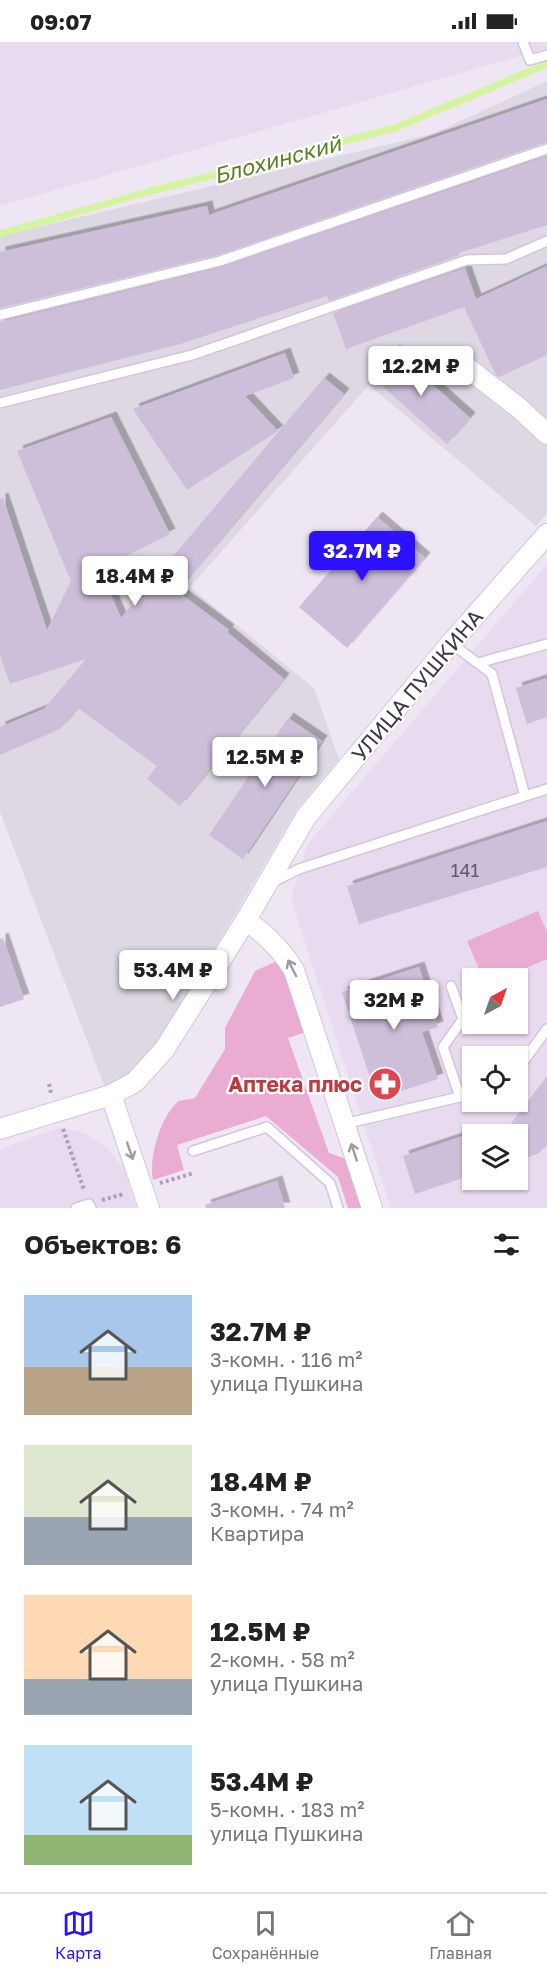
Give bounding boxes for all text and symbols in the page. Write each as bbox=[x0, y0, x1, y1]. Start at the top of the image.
text: 09:07 bbox=[30, 8, 92, 35]
water label: Блохинский bbox=[210, 129, 345, 189]
pin: 12.2M ₽ bbox=[366, 346, 476, 397]
text: 12.2M ₽ bbox=[382, 353, 460, 377]
pin: 32.7M ₽ bbox=[307, 531, 417, 582]
text: 32.7M ₽ bbox=[323, 538, 401, 562]
pin: 18.4M ₽ bbox=[80, 556, 190, 607]
text: 18.4M ₽ bbox=[96, 563, 174, 587]
street label: УЛИЦА ПУШКИНА bbox=[346, 604, 488, 766]
pin: 12.5M ₽ bbox=[210, 737, 320, 788]
text: 12.5M ₽ bbox=[226, 744, 304, 768]
house number: 141 bbox=[451, 859, 479, 881]
pin: 53.4M ₽ bbox=[118, 950, 228, 1001]
text: 53.4M ₽ bbox=[133, 957, 213, 981]
one-way arrow bbox=[285, 959, 297, 977]
north arrow bbox=[462, 968, 528, 1034]
map controls bbox=[462, 968, 528, 1190]
pin: 32M ₽ bbox=[352, 980, 436, 1031]
text: 32M ₽ bbox=[364, 987, 424, 1011]
button: locate bbox=[462, 1046, 528, 1112]
pharmacy icon: Аптека плюс bbox=[367, 1066, 403, 1102]
place label: Аптека плюс bbox=[228, 1071, 362, 1097]
button: layers bbox=[462, 1124, 528, 1190]
one-way arrow bbox=[126, 1141, 137, 1160]
one-way arrow bbox=[347, 1144, 358, 1162]
icon: filters bbox=[490, 1228, 523, 1261]
text: Объектов: 6 bbox=[24, 1229, 182, 1260]
text: 32.7M ₽ bbox=[210, 1316, 311, 1347]
icon: home bbox=[72, 1319, 144, 1391]
text: 3-комн. · 116 m² bbox=[210, 1347, 362, 1371]
text: улица Пушкина bbox=[210, 1371, 363, 1395]
text: 18.4M ₽ bbox=[210, 1466, 312, 1497]
icon: home bbox=[72, 1469, 144, 1541]
text: 3-комн. · 74 m² bbox=[210, 1497, 354, 1521]
text: Квартира bbox=[210, 1521, 304, 1545]
text: 12.5M ₽ bbox=[210, 1616, 311, 1647]
icon: home bbox=[72, 1619, 144, 1691]
text: 2-комн. · 58 m² bbox=[210, 1647, 355, 1671]
text: улица Пушкина bbox=[210, 1671, 363, 1695]
text: 53.4M ₽ bbox=[210, 1766, 313, 1797]
icon: home bbox=[72, 1769, 144, 1841]
text: 5-комн. · 183 m² bbox=[210, 1797, 364, 1821]
text: улица Пушкина bbox=[210, 1821, 363, 1845]
tab: Карта bbox=[55, 1907, 101, 1963]
tab: Сохранённые bbox=[212, 1907, 319, 1963]
tab: Главная bbox=[429, 1907, 492, 1963]

